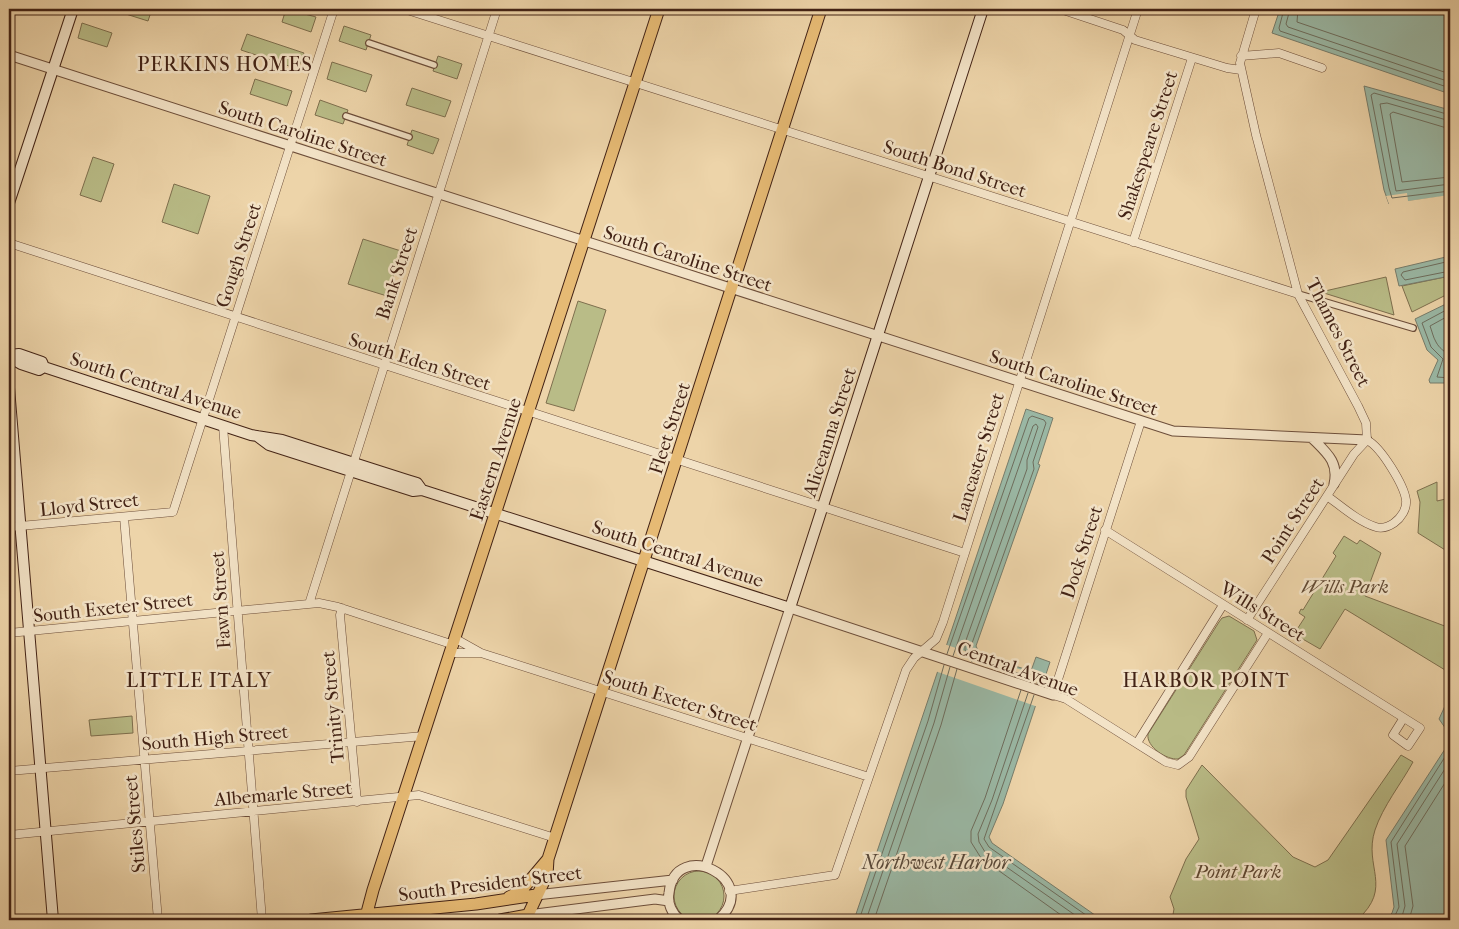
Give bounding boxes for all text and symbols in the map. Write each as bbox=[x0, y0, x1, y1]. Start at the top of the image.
district label: PERKINS HOMES bbox=[137, 53, 313, 76]
street label: Shakespeare Street bbox=[1113, 68, 1182, 223]
street label: South Caroline Street bbox=[216, 96, 390, 172]
street label: South Bond Street bbox=[880, 135, 1029, 202]
street label: Gough Street bbox=[212, 200, 266, 310]
street label: South Caroline Street bbox=[601, 221, 775, 297]
street label: Bank Street bbox=[372, 224, 422, 322]
street label: Thames Street bbox=[1301, 274, 1375, 391]
street label: South Eden Street bbox=[346, 329, 494, 395]
street label: South Caroline Street bbox=[987, 345, 1161, 421]
street label: South Central Avenue bbox=[67, 348, 244, 424]
street label: Aliceanna Street bbox=[798, 365, 861, 501]
street label: Fleet Street bbox=[645, 379, 695, 477]
street label: Lancaster Street bbox=[949, 390, 1009, 525]
street label: Eastern Avenue bbox=[466, 395, 526, 524]
street label: Point Street bbox=[1257, 473, 1329, 568]
street label: Lloyd Street bbox=[38, 489, 140, 521]
street label: Dock Street bbox=[1057, 503, 1107, 602]
street label: South Central Avenue bbox=[589, 516, 766, 592]
street label: Fawn Street bbox=[207, 550, 235, 650]
park label: Wills Park bbox=[1301, 576, 1389, 598]
street label: Wills Street bbox=[1215, 577, 1309, 647]
street label: South Exeter Street bbox=[32, 589, 194, 627]
street label: Central Avenue bbox=[954, 637, 1081, 701]
street label: Trinity Street bbox=[317, 650, 349, 764]
street label: South Exeter Street bbox=[600, 666, 760, 736]
district label: LITTLE ITALY bbox=[126, 669, 273, 692]
district label: HARBOR POINT bbox=[1123, 669, 1289, 692]
street label: South High Street bbox=[141, 721, 290, 755]
street label: Stiles Street bbox=[120, 774, 150, 874]
street label: Albemarle Street bbox=[212, 777, 353, 811]
water label: Northwest Harbor bbox=[861, 851, 1012, 874]
park label: Point Park bbox=[1194, 861, 1281, 883]
street label: South President Street bbox=[397, 862, 583, 906]

